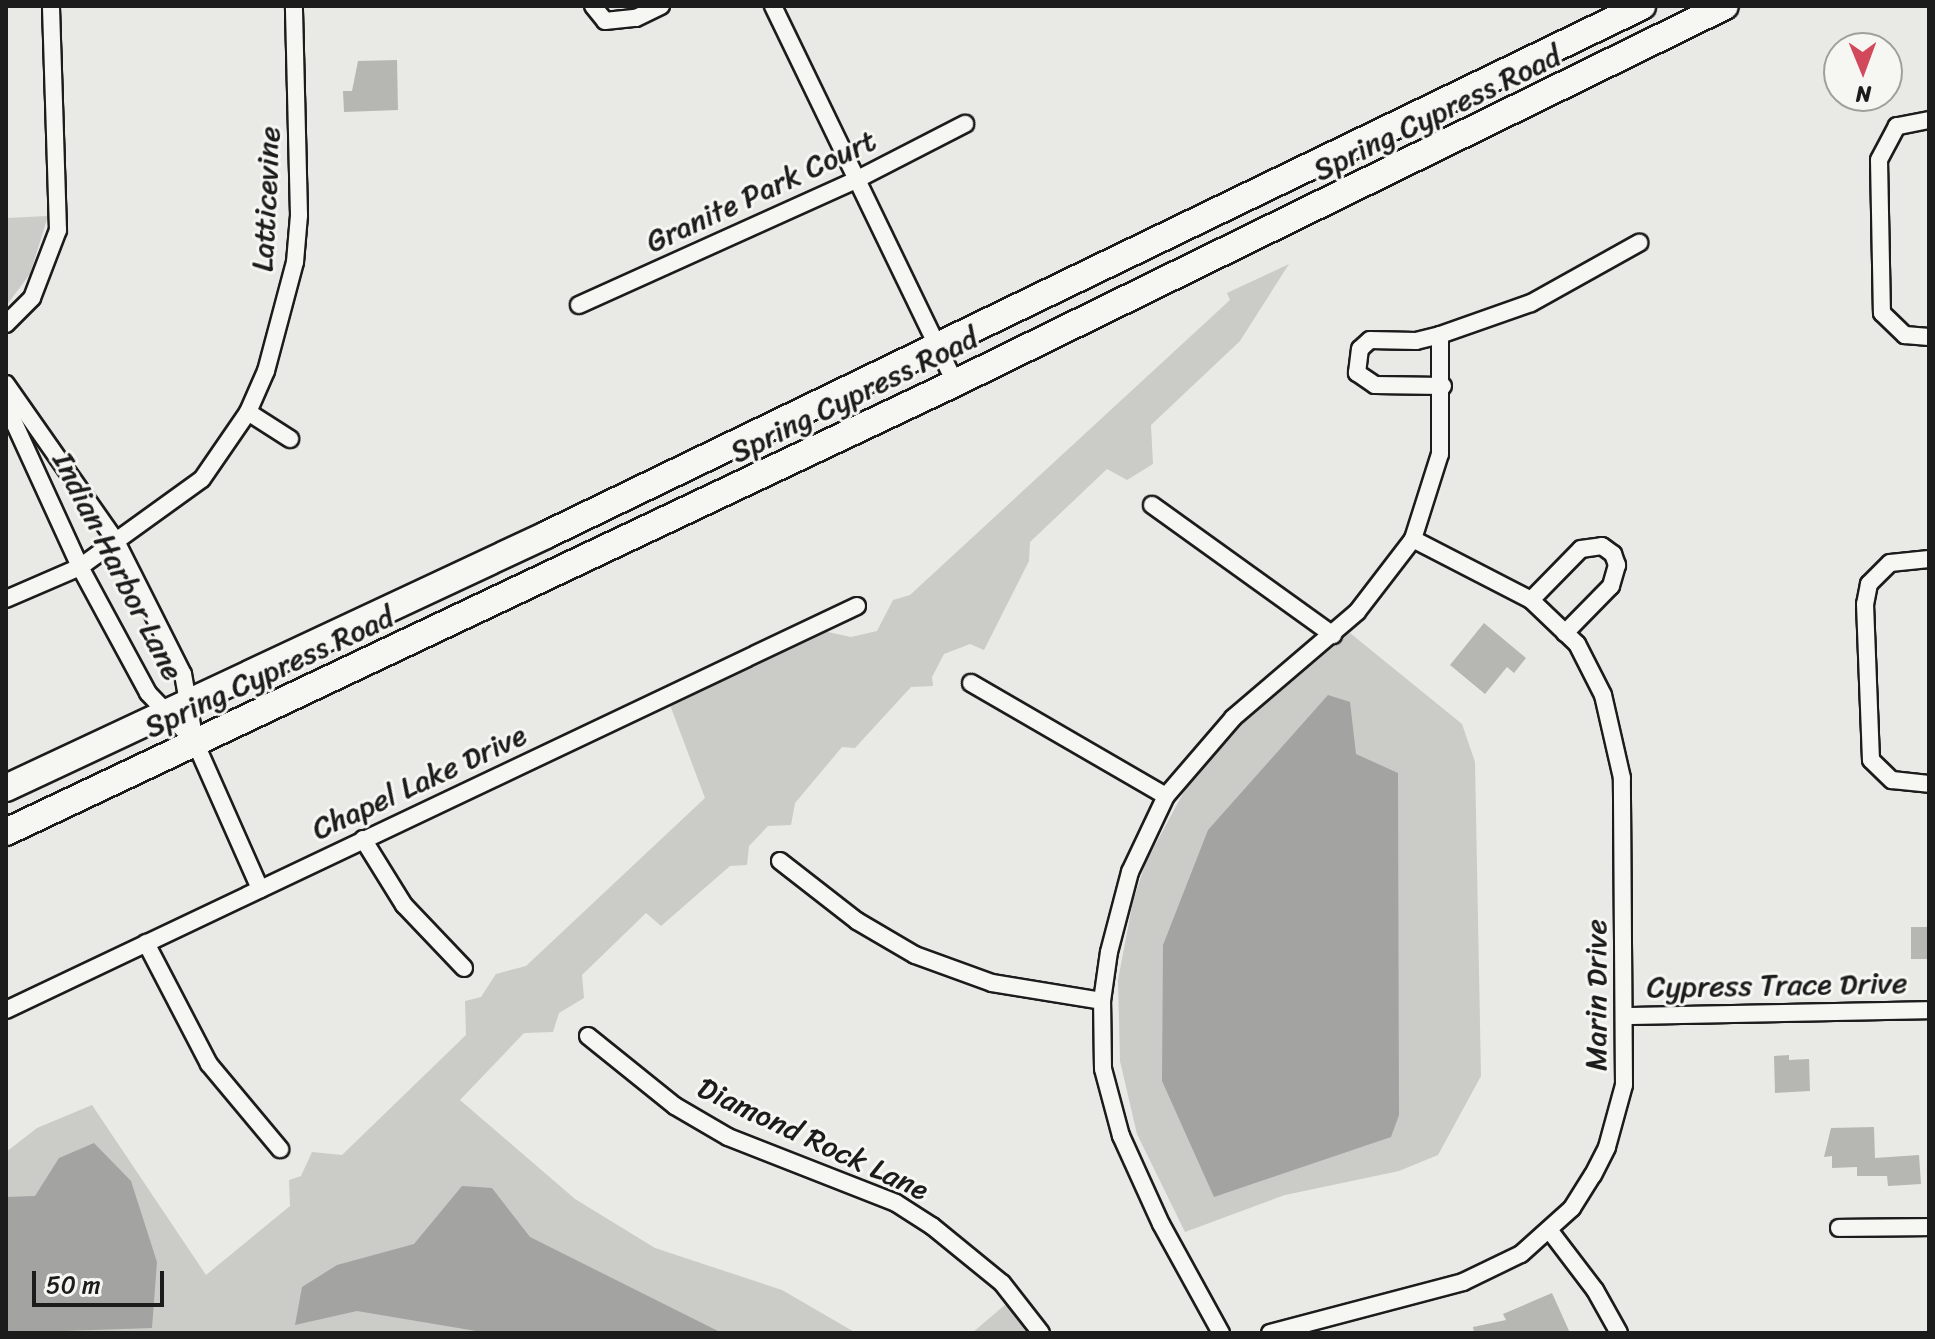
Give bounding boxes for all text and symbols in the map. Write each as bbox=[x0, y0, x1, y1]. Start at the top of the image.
north arrow bbox=[1823, 32, 1903, 112]
street label: Spring Cypress Road bbox=[1307, 37, 1567, 189]
text: N bbox=[1855, 75, 1871, 114]
street label: Granite Park Court bbox=[640, 122, 882, 260]
street label: Latticevine bbox=[244, 125, 288, 273]
street label: Spring Cypress Road bbox=[724, 319, 984, 471]
street label: Indian Harbor Lane bbox=[45, 446, 191, 686]
street label: Spring Cypress Road bbox=[138, 598, 400, 746]
street label: Chapel Lake Drive bbox=[306, 716, 532, 848]
street label: Marin Drive bbox=[1578, 919, 1614, 1071]
street label: Cypress Trace Drive bbox=[1646, 965, 1908, 1005]
street label: Diamond Rock Lane bbox=[691, 1070, 935, 1208]
scale bar bbox=[36, 1255, 168, 1305]
text: 50 m bbox=[46, 1264, 101, 1306]

